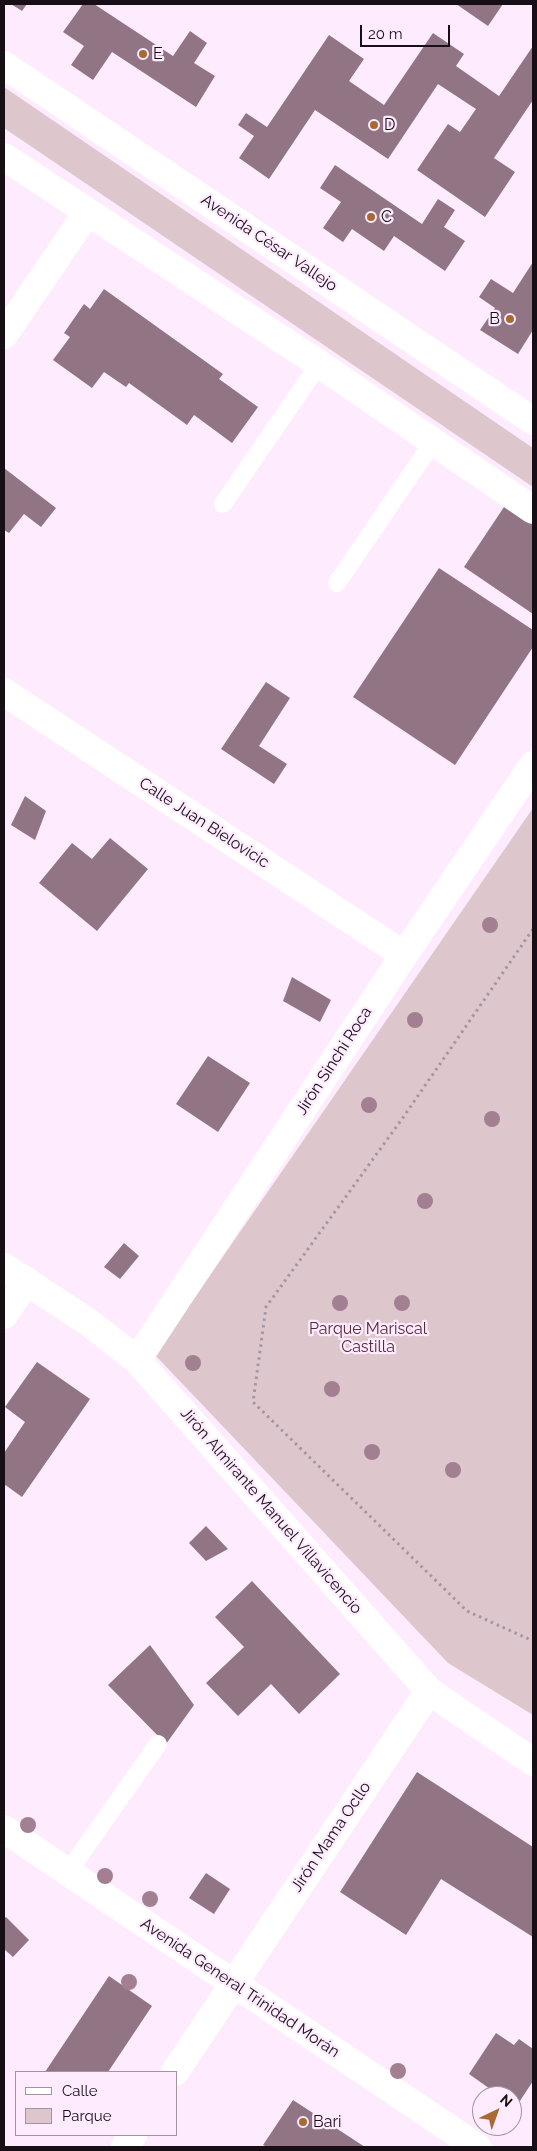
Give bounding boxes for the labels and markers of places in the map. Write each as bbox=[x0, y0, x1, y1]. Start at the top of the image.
place label: E bbox=[153, 44, 163, 64]
marker: E bbox=[137, 48, 149, 60]
place label: D bbox=[384, 115, 395, 135]
marker: D bbox=[368, 119, 380, 131]
place label: C bbox=[381, 207, 392, 227]
marker: C bbox=[365, 211, 377, 223]
place label: B bbox=[489, 309, 500, 329]
marker: B bbox=[504, 313, 516, 325]
place label: Bari bbox=[313, 2112, 341, 2132]
marker: Bari bbox=[297, 2116, 309, 2128]

